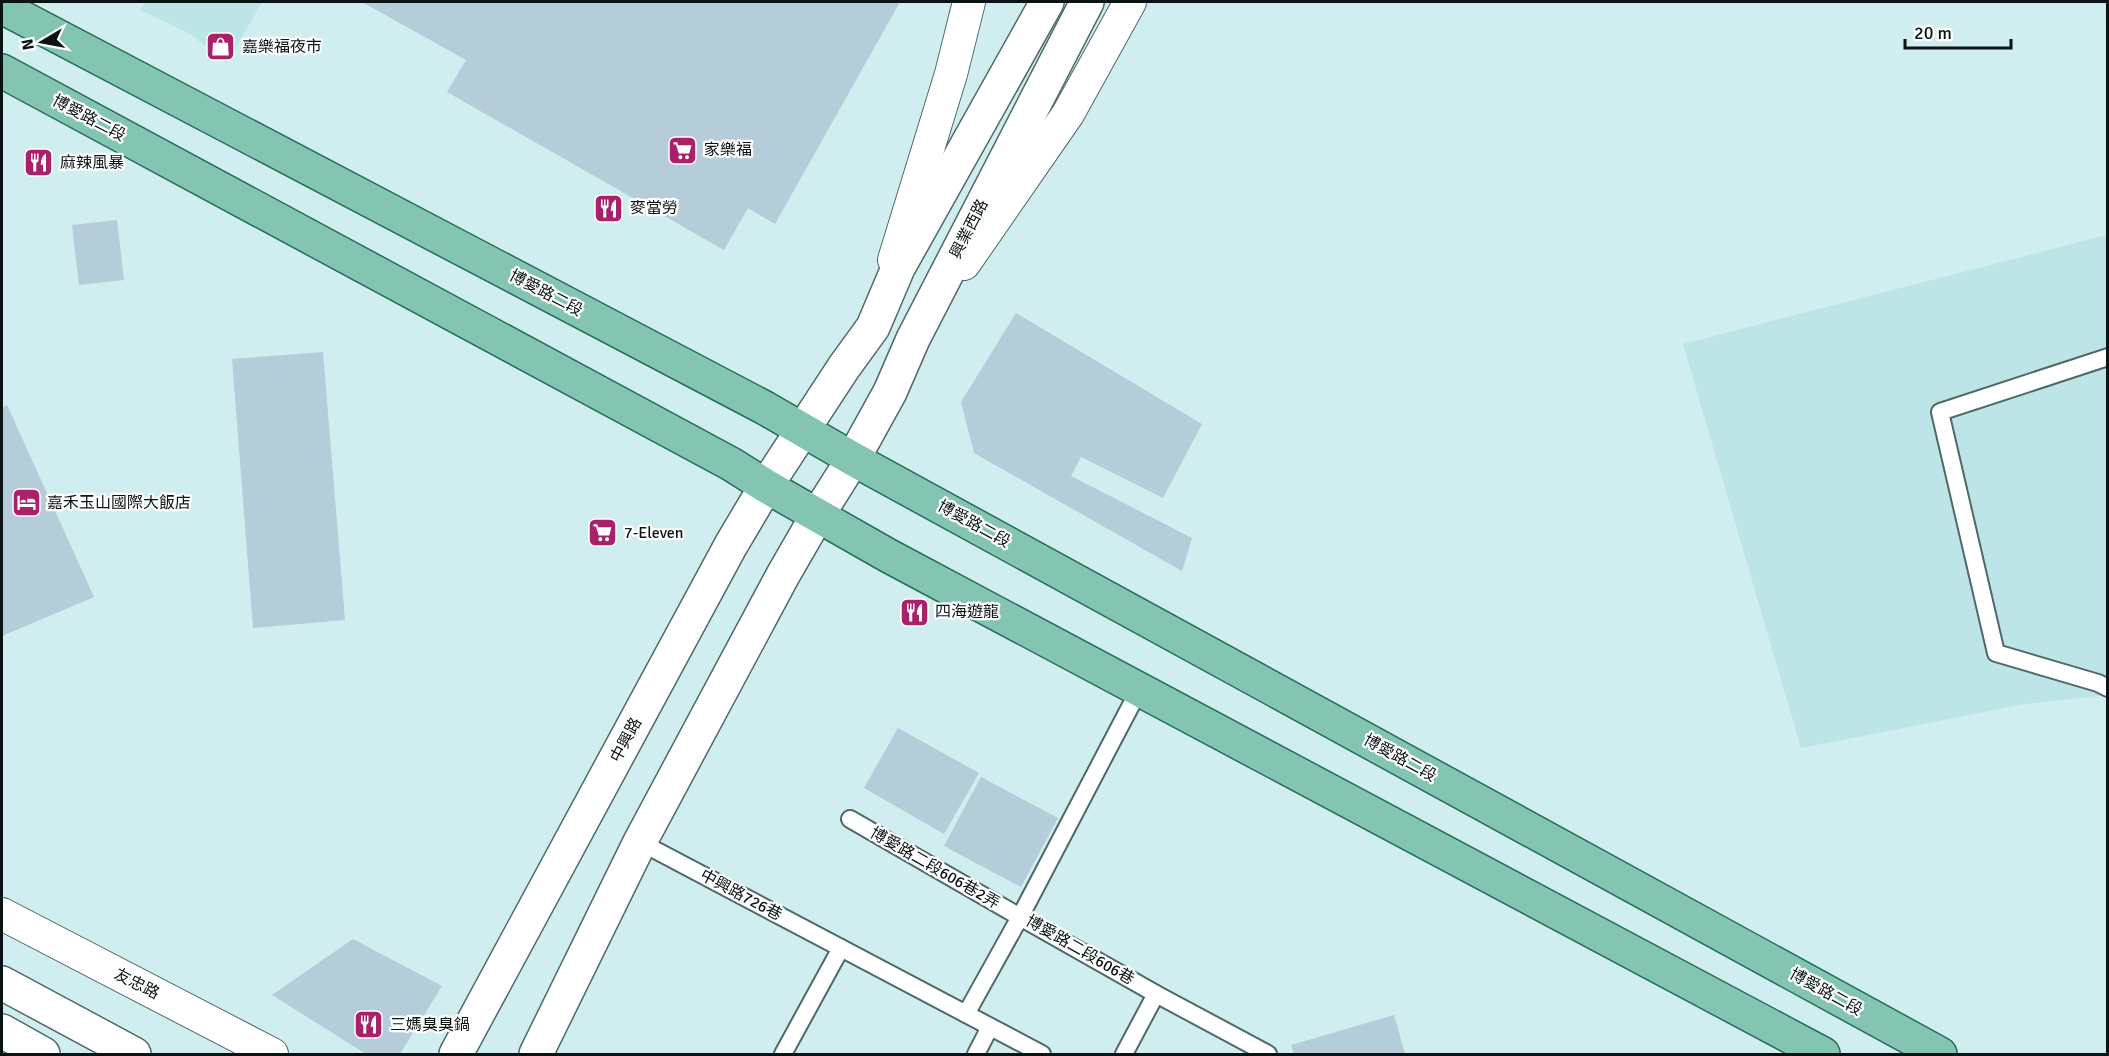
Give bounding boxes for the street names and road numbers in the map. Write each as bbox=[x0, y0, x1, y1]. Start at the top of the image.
street label: 博愛路二段 bbox=[49, 90, 129, 146]
street label: 興業西路 bbox=[946, 196, 992, 262]
street label: 博愛路二段 bbox=[506, 265, 586, 321]
street label: 博愛路二段 bbox=[934, 496, 1014, 552]
street label: 中興路 bbox=[606, 714, 646, 766]
street label: 博愛路二段 bbox=[1360, 730, 1440, 786]
street label: 博愛路二段606巷2弄 bbox=[867, 823, 1003, 913]
street label: 中興路726巷 bbox=[697, 865, 785, 925]
street label: 博愛路二段606巷 bbox=[1022, 911, 1138, 989]
street label: 友忠路 bbox=[111, 964, 163, 1004]
street label: 博愛路二段 bbox=[1786, 964, 1866, 1020]

